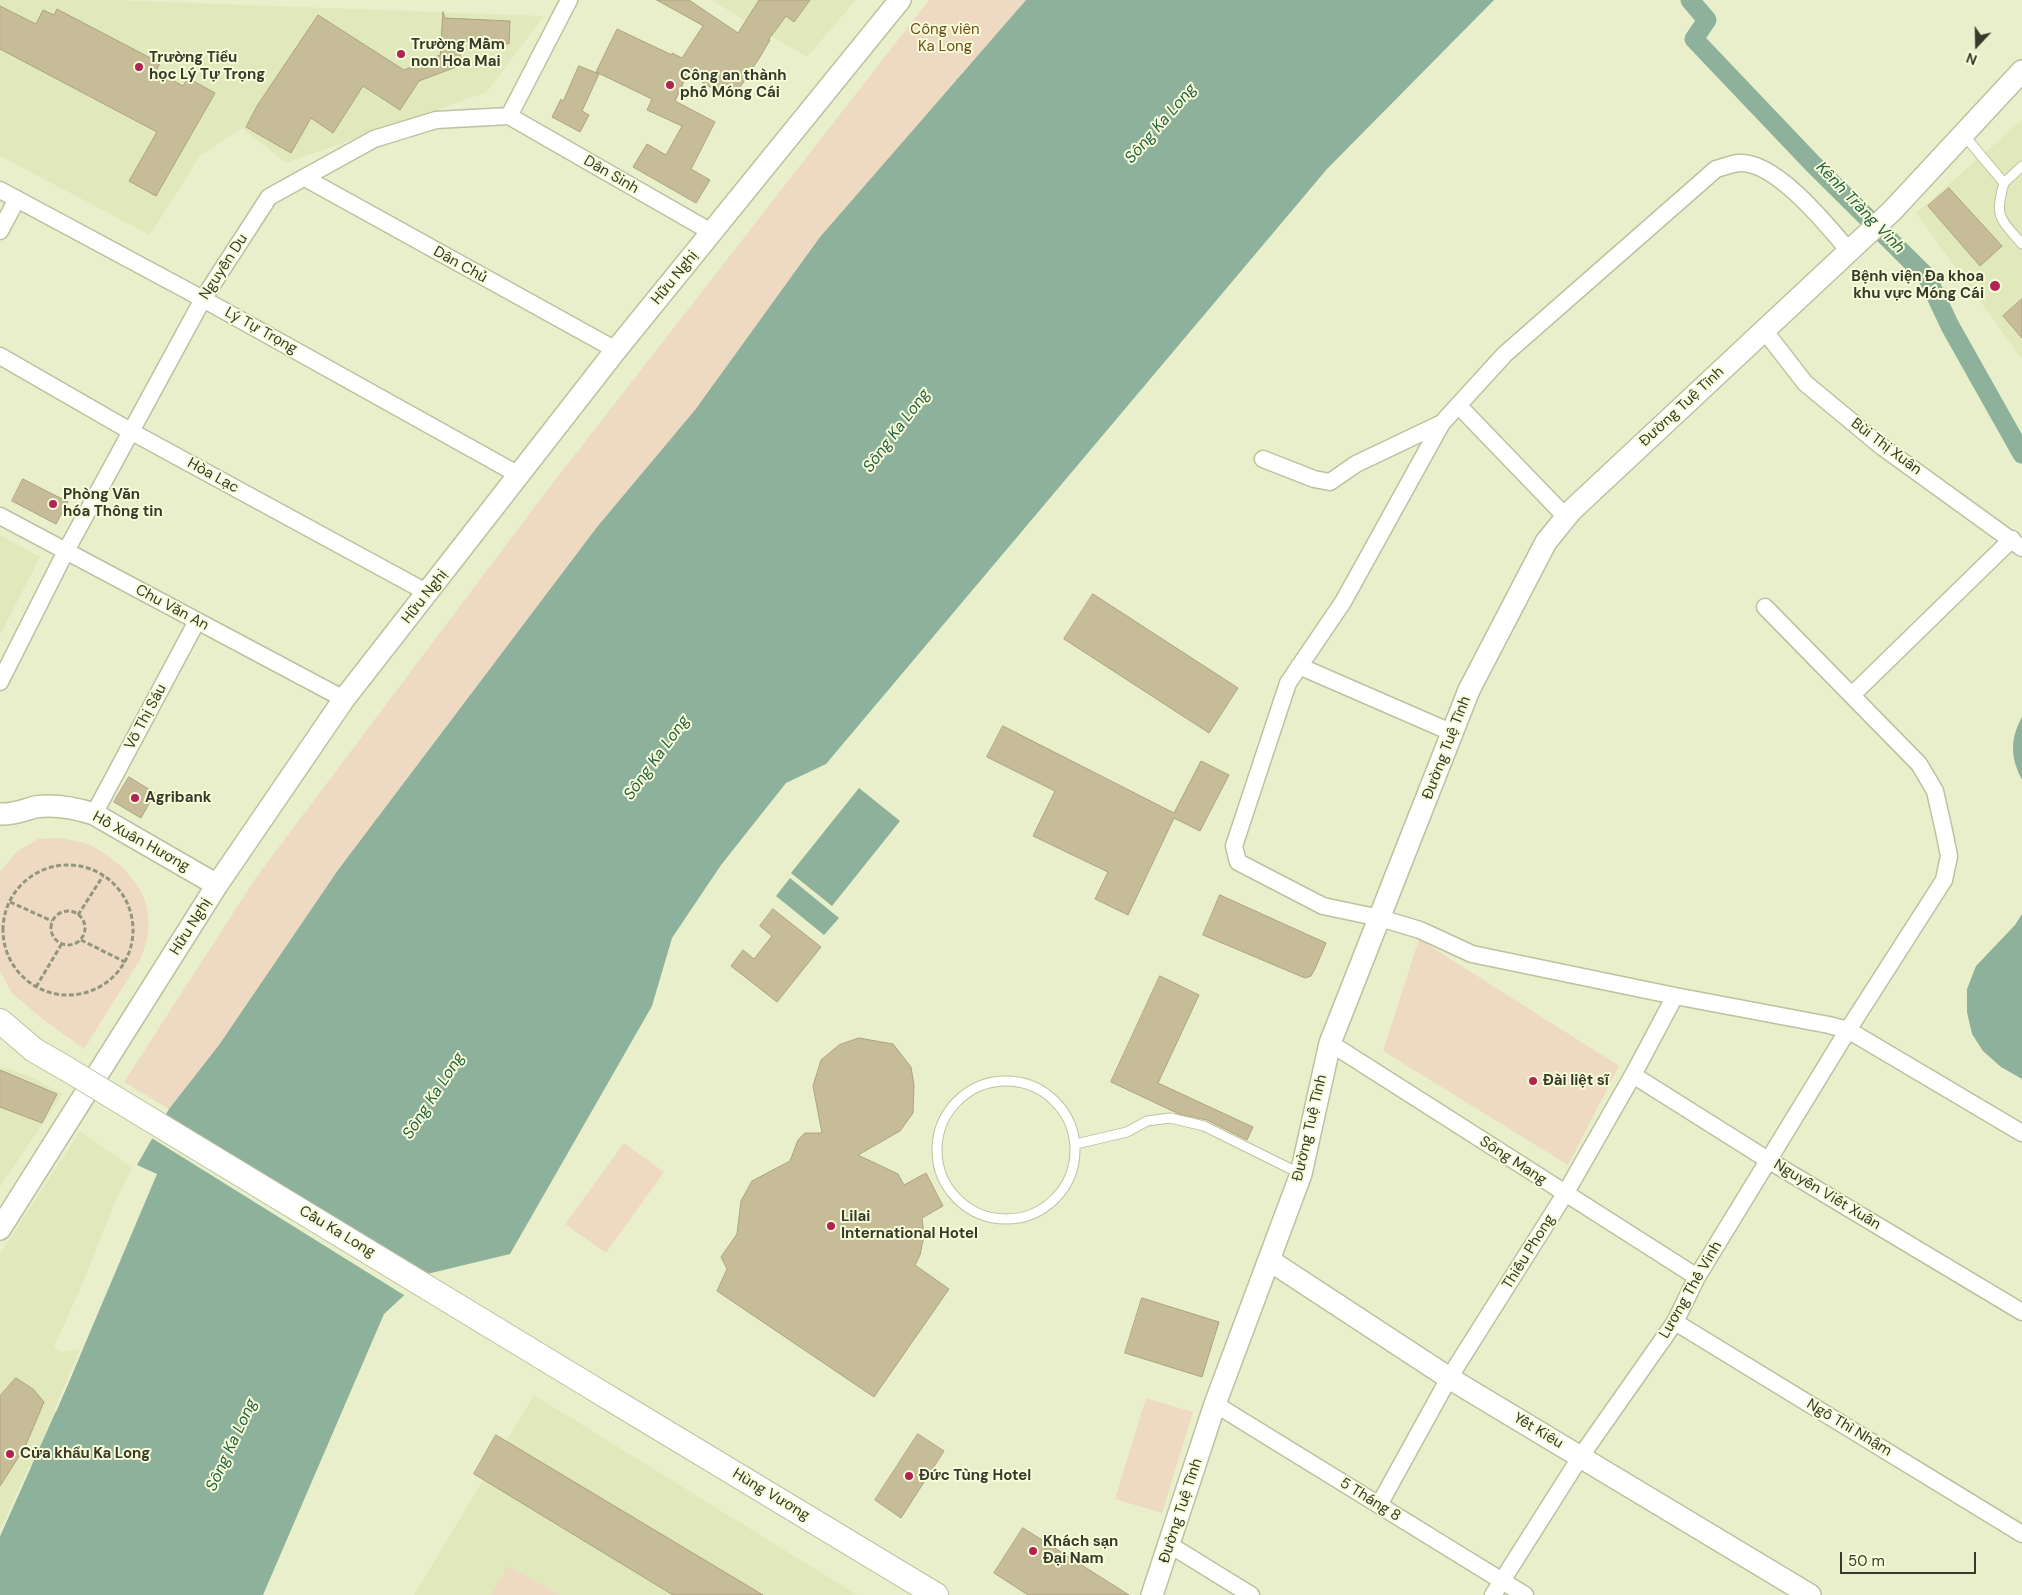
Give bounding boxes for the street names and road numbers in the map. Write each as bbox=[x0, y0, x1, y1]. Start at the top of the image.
street label: Dân Sinh bbox=[580, 152, 642, 198]
street label: Nguyễn Du bbox=[196, 231, 252, 303]
street label: Dân Chủ bbox=[430, 243, 490, 287]
street label: Hữu Nghị bbox=[648, 248, 702, 308]
street label: Lý Tự Trọng bbox=[222, 304, 300, 358]
street label: Đường Tuệ Tĩnh bbox=[1636, 363, 1728, 451]
street label: Bùi Thị Xuân bbox=[1847, 415, 1925, 479]
street label: Hòa Lạc bbox=[184, 455, 242, 497]
street label: Hữu Nghị bbox=[398, 566, 452, 628]
street label: Chu Văn An bbox=[132, 581, 212, 635]
street label: Võ Thị Sáu bbox=[121, 681, 171, 753]
street label: Đường Tuệ Tĩnh bbox=[1419, 694, 1475, 802]
street label: Hồ Xuân Hương bbox=[89, 808, 193, 876]
street label: Hữu Nghị bbox=[167, 895, 215, 959]
street label: Đường Tuệ Tĩnh bbox=[1289, 1073, 1331, 1183]
street label: Sông Mang bbox=[1476, 1133, 1550, 1189]
street label: Nguyễn Viết Xuân bbox=[1770, 1156, 1884, 1234]
street label: Cầu Ka Long bbox=[296, 1202, 378, 1262]
street label: Thiếu Phong bbox=[1499, 1211, 1559, 1293]
street label: Lương Thế Vinh bbox=[1656, 1238, 1726, 1342]
street label: Ngô Thì Nhậm bbox=[1803, 1395, 1895, 1461]
street label: Yết Kiêu bbox=[1510, 1409, 1566, 1453]
street label: Đường Tuệ Tĩnh bbox=[1156, 1456, 1206, 1566]
street label: Hùng Vương bbox=[729, 1465, 813, 1525]
street label: 5 Tháng 8 bbox=[1336, 1474, 1404, 1526]

